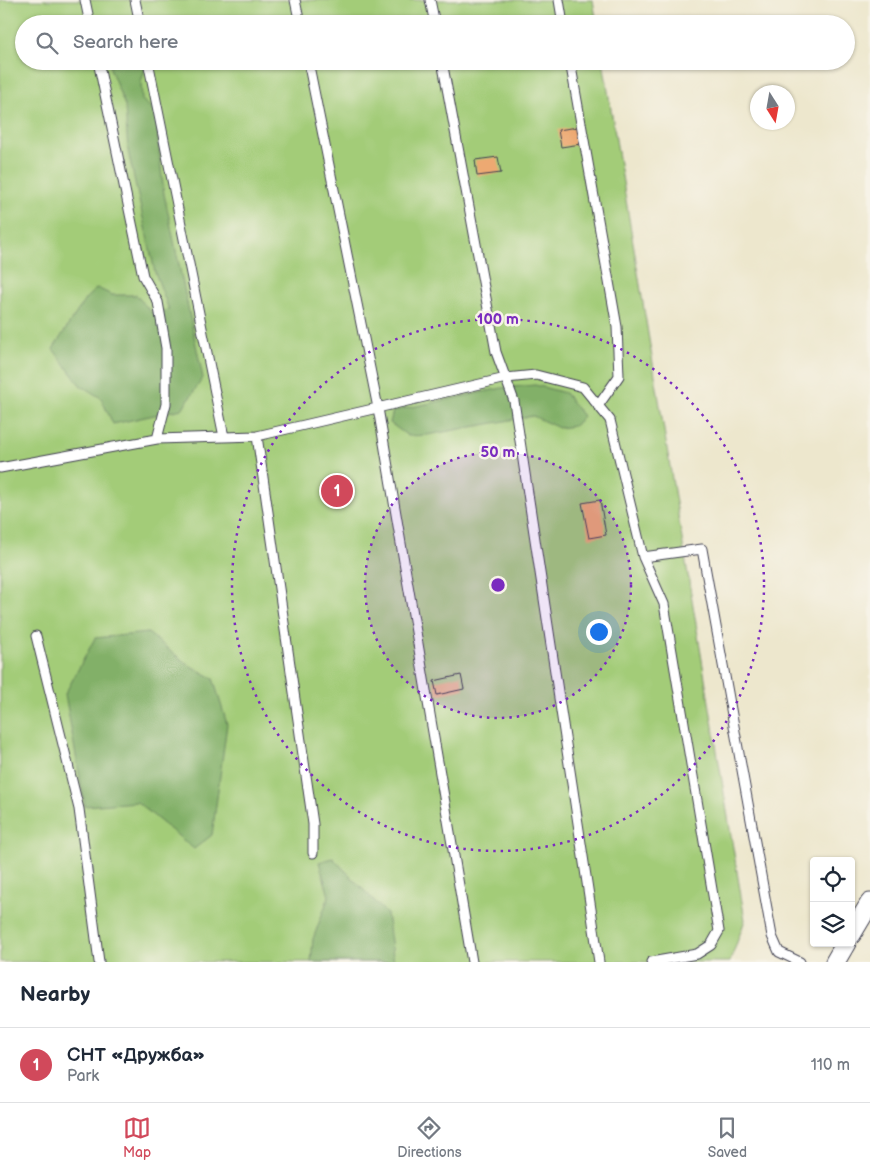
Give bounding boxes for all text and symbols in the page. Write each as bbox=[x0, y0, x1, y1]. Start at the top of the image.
search box bbox=[15, 15, 855, 70]
icon: search bbox=[33, 29, 61, 57]
text: Search here bbox=[73, 31, 178, 54]
north arrow bbox=[750, 85, 795, 130]
text: 100 m bbox=[477, 310, 519, 329]
text: 50 m bbox=[481, 443, 516, 462]
pin: 1 bbox=[321, 472, 353, 510]
centre of rings bbox=[489, 576, 507, 594]
your location bbox=[586, 619, 612, 645]
map controls bbox=[810, 857, 855, 947]
button: locate bbox=[810, 857, 855, 902]
button: layers bbox=[810, 902, 855, 947]
text: Nearby bbox=[20, 982, 90, 1007]
text: СНТ «Дружба» bbox=[67, 1044, 205, 1067]
text: 1 bbox=[33, 1056, 39, 1075]
text: 110 m bbox=[811, 1056, 850, 1075]
text: Park bbox=[67, 1067, 99, 1086]
tab: Map bbox=[123, 1114, 151, 1161]
tab: Directions bbox=[397, 1114, 462, 1161]
tab: Saved bbox=[708, 1114, 747, 1161]

